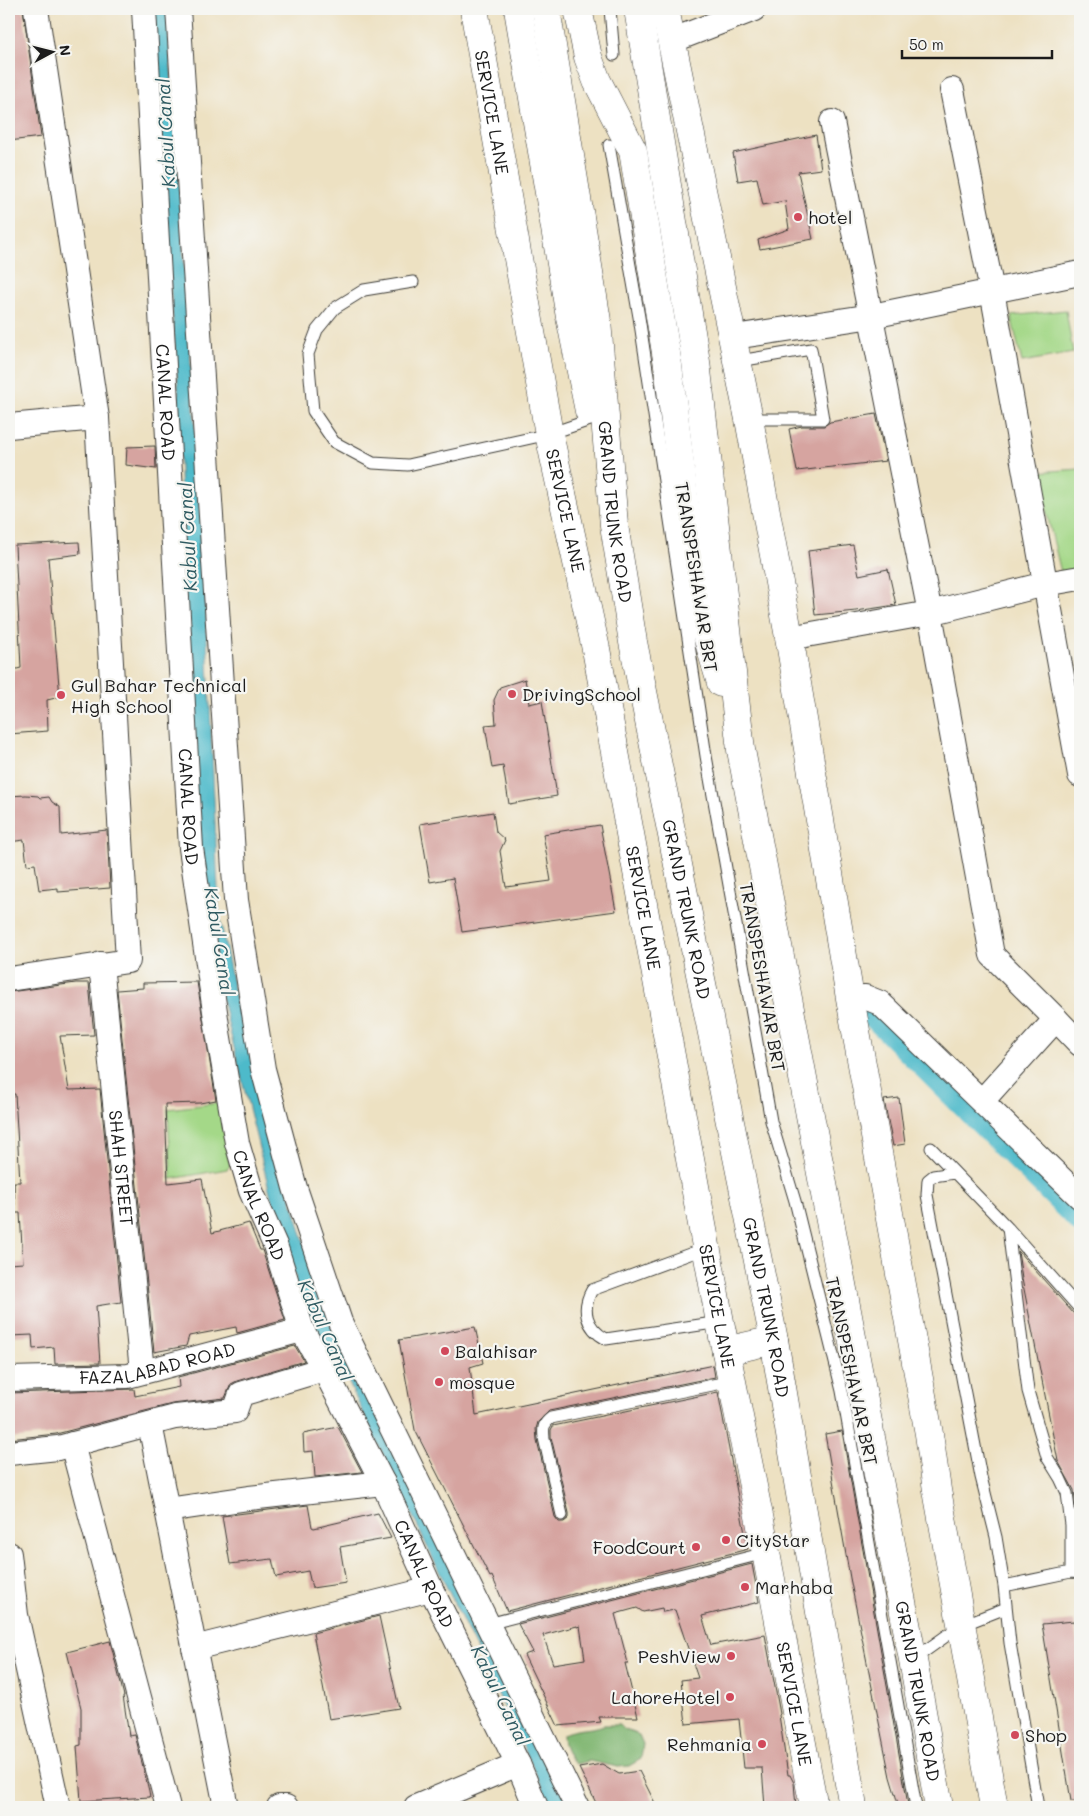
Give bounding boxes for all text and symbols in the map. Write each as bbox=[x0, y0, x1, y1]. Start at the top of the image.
north arrow bbox=[28, 28, 78, 78]
scale bar bbox=[902, 28, 1052, 60]
text: 50 m bbox=[909, 34, 944, 54]
text: N bbox=[55, 44, 75, 57]
street label: SERVICE LANE bbox=[469, 48, 515, 177]
water label: Kabul Canal bbox=[150, 78, 180, 188]
place label: hotel bbox=[808, 205, 852, 229]
marker: hotel bbox=[792, 211, 804, 223]
street label: CANAL ROAD bbox=[151, 343, 181, 461]
street label: GRAND TRUNK ROAD bbox=[593, 420, 638, 605]
street label: SERVICE LANE bbox=[541, 447, 591, 575]
street label: TRANSPESHAWAR BRT bbox=[670, 480, 724, 674]
water label: Kabul Canal bbox=[172, 482, 202, 592]
place label: Gul Bahar Technical High School bbox=[71, 673, 247, 718]
place label: DrivingSchool bbox=[522, 682, 641, 706]
marker: DrivingSchool bbox=[506, 688, 518, 700]
marker: Gul Bahar Technical High School bbox=[55, 689, 67, 701]
street label: CANAL ROAD bbox=[173, 748, 205, 867]
street label: GRAND TRUNK ROAD bbox=[657, 817, 717, 1001]
street label: SERVICE LANE bbox=[621, 844, 667, 972]
street label: TRANSPESHAWAR BRT bbox=[734, 880, 792, 1074]
water label: Kabul Canal bbox=[199, 885, 241, 997]
street label: SHAH STREET bbox=[104, 1109, 139, 1227]
street label: CANAL ROAD bbox=[228, 1147, 291, 1263]
street label: GRAND TRUNK ROAD bbox=[737, 1215, 796, 1399]
street label: SERVICE LANE bbox=[694, 1242, 741, 1370]
street label: TRANSPESHAWAR BRT bbox=[820, 1274, 884, 1468]
water label: Kabul Canal bbox=[292, 1275, 360, 1385]
street label: FAZALABAD ROAD bbox=[79, 1336, 238, 1389]
place label: Balahisar bbox=[455, 1339, 538, 1363]
marker: Balahisar bbox=[439, 1345, 451, 1357]
place label: mosque bbox=[449, 1370, 515, 1394]
marker: mosque bbox=[433, 1376, 445, 1388]
street label: CANAL ROAD bbox=[389, 1516, 460, 1632]
place label: CityStar bbox=[736, 1528, 810, 1552]
marker: CityStar bbox=[720, 1534, 732, 1546]
place label: FoodCourt bbox=[593, 1535, 686, 1559]
marker: FoodCourt bbox=[690, 1541, 702, 1553]
place label: Marhaba bbox=[755, 1575, 834, 1599]
marker: Marhaba bbox=[739, 1581, 751, 1593]
street label: GRAND TRUNK ROAD bbox=[890, 1599, 946, 1783]
water label: Kabul Canal bbox=[466, 1640, 536, 1750]
street label: SERVICE LANE bbox=[771, 1640, 818, 1768]
place label: PeshView bbox=[638, 1644, 721, 1668]
marker: PeshView bbox=[725, 1650, 737, 1662]
place label: LahoreHotel bbox=[611, 1685, 720, 1709]
marker: LahoreHotel bbox=[724, 1691, 736, 1703]
place label: Shop bbox=[1025, 1723, 1067, 1747]
marker: Shop bbox=[1009, 1729, 1021, 1741]
place label: Rehmania bbox=[667, 1732, 752, 1756]
marker: Rehmania bbox=[756, 1738, 768, 1750]

